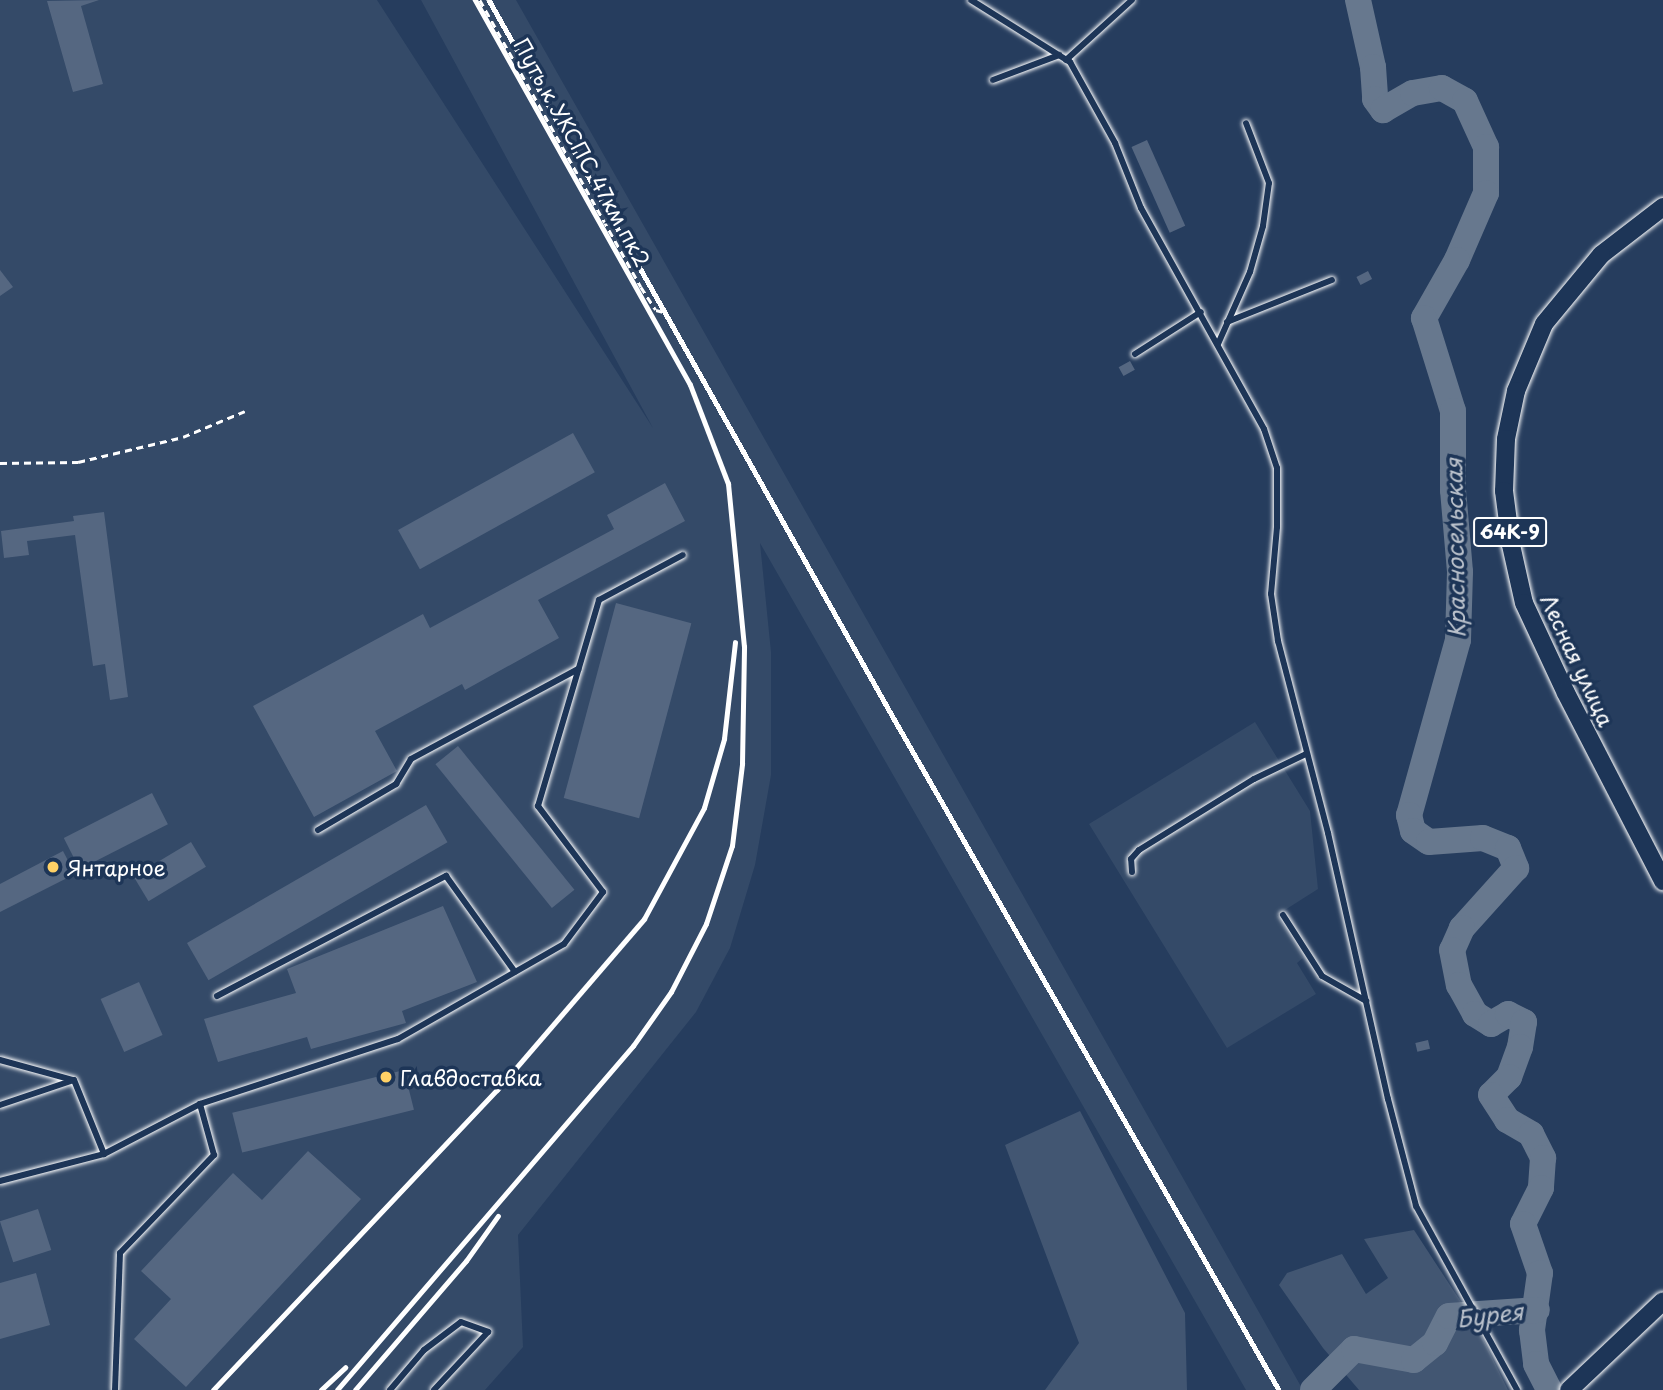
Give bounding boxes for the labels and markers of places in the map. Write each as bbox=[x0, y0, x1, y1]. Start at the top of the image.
place label: Янтарное bbox=[67, 854, 166, 880]
marker: Янтарное bbox=[45, 859, 61, 875]
place label: Главдоставка bbox=[400, 1064, 542, 1090]
marker: Главдоставка bbox=[378, 1069, 394, 1085]

